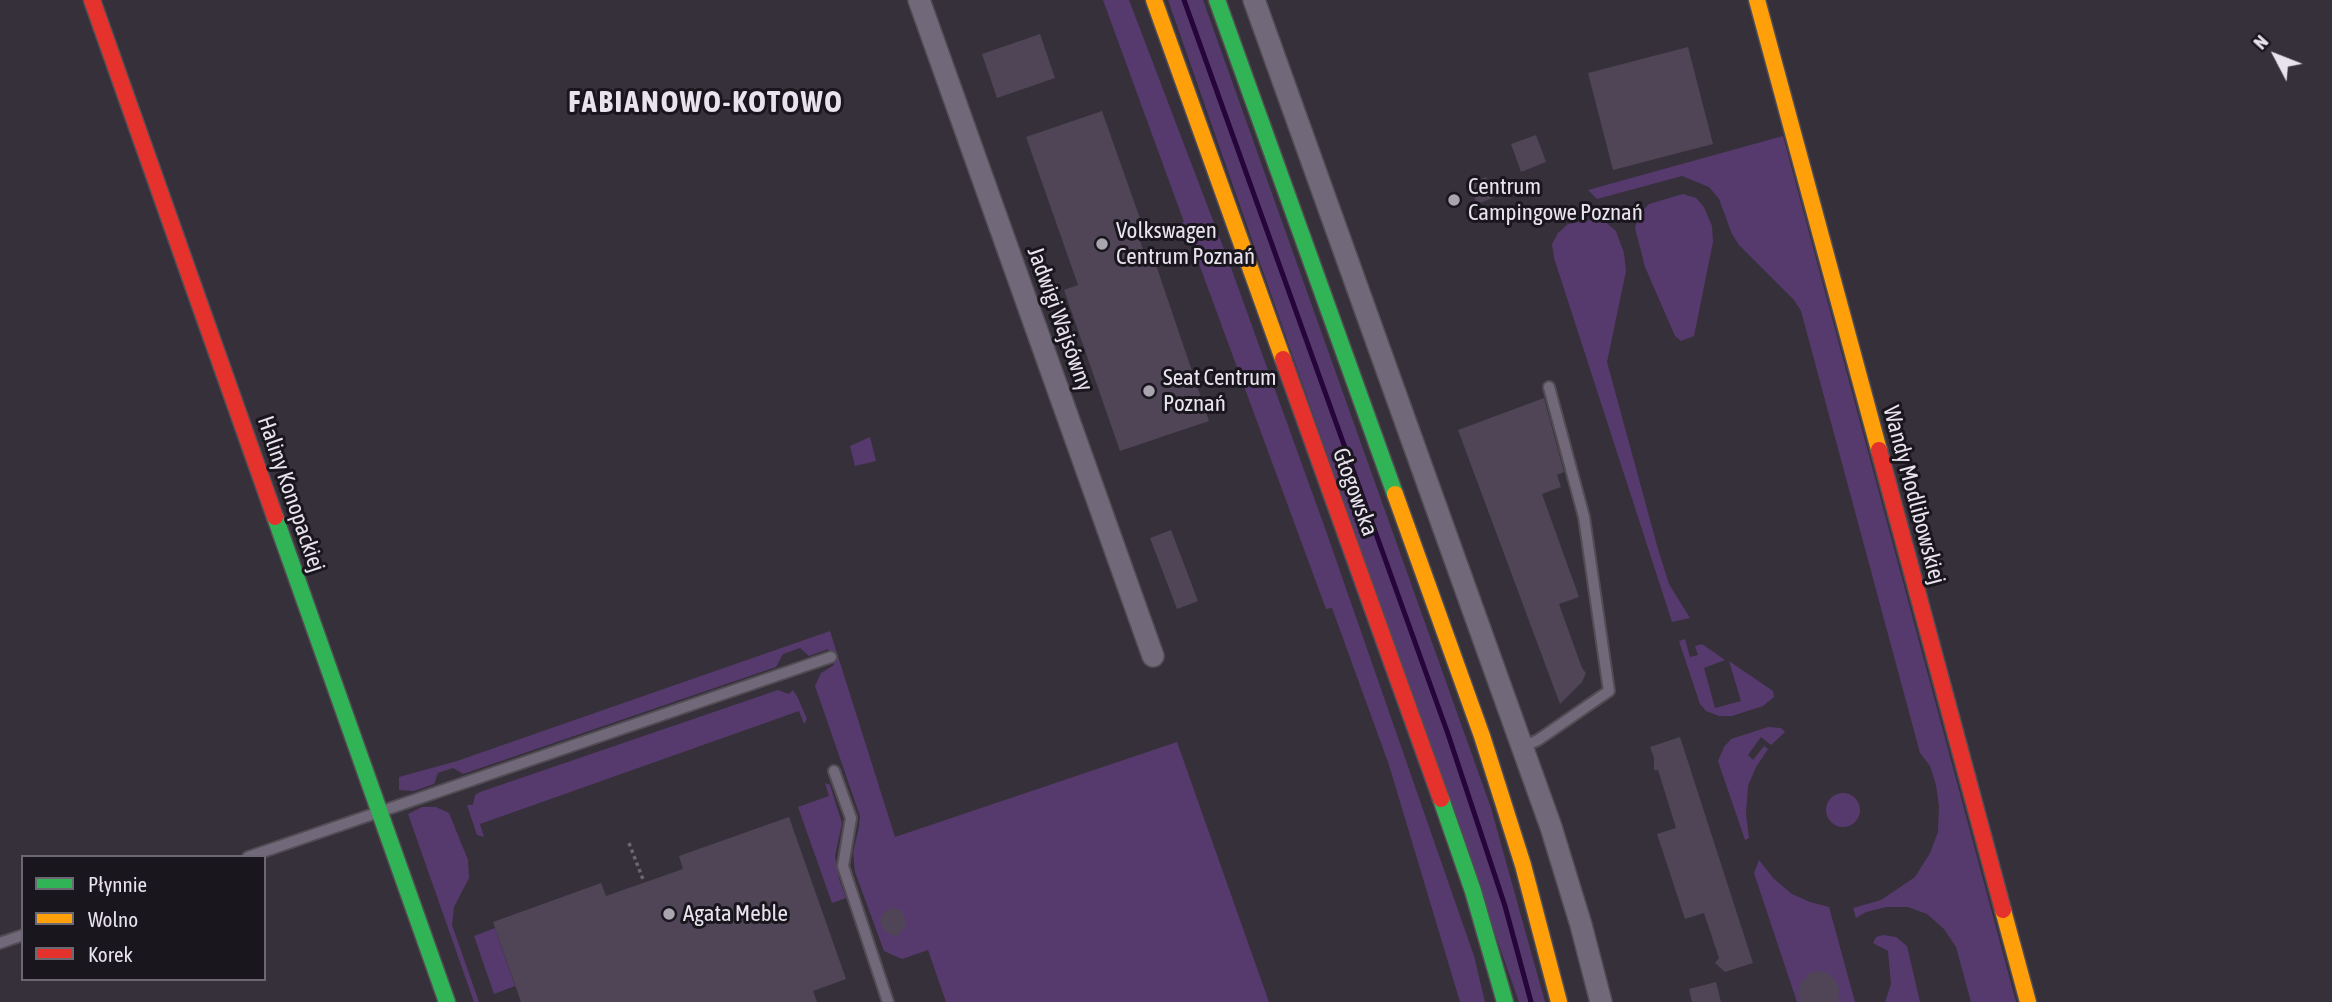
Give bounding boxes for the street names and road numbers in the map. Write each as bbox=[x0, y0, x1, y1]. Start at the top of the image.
street label: Jadwigi Wajsówny bbox=[1021, 243, 1099, 395]
street label: Wandy Modlibowskiej bbox=[1877, 403, 1951, 587]
street label: Haliny Konopackiej bbox=[251, 412, 331, 576]
street label: Głogowska bbox=[1326, 444, 1384, 540]

